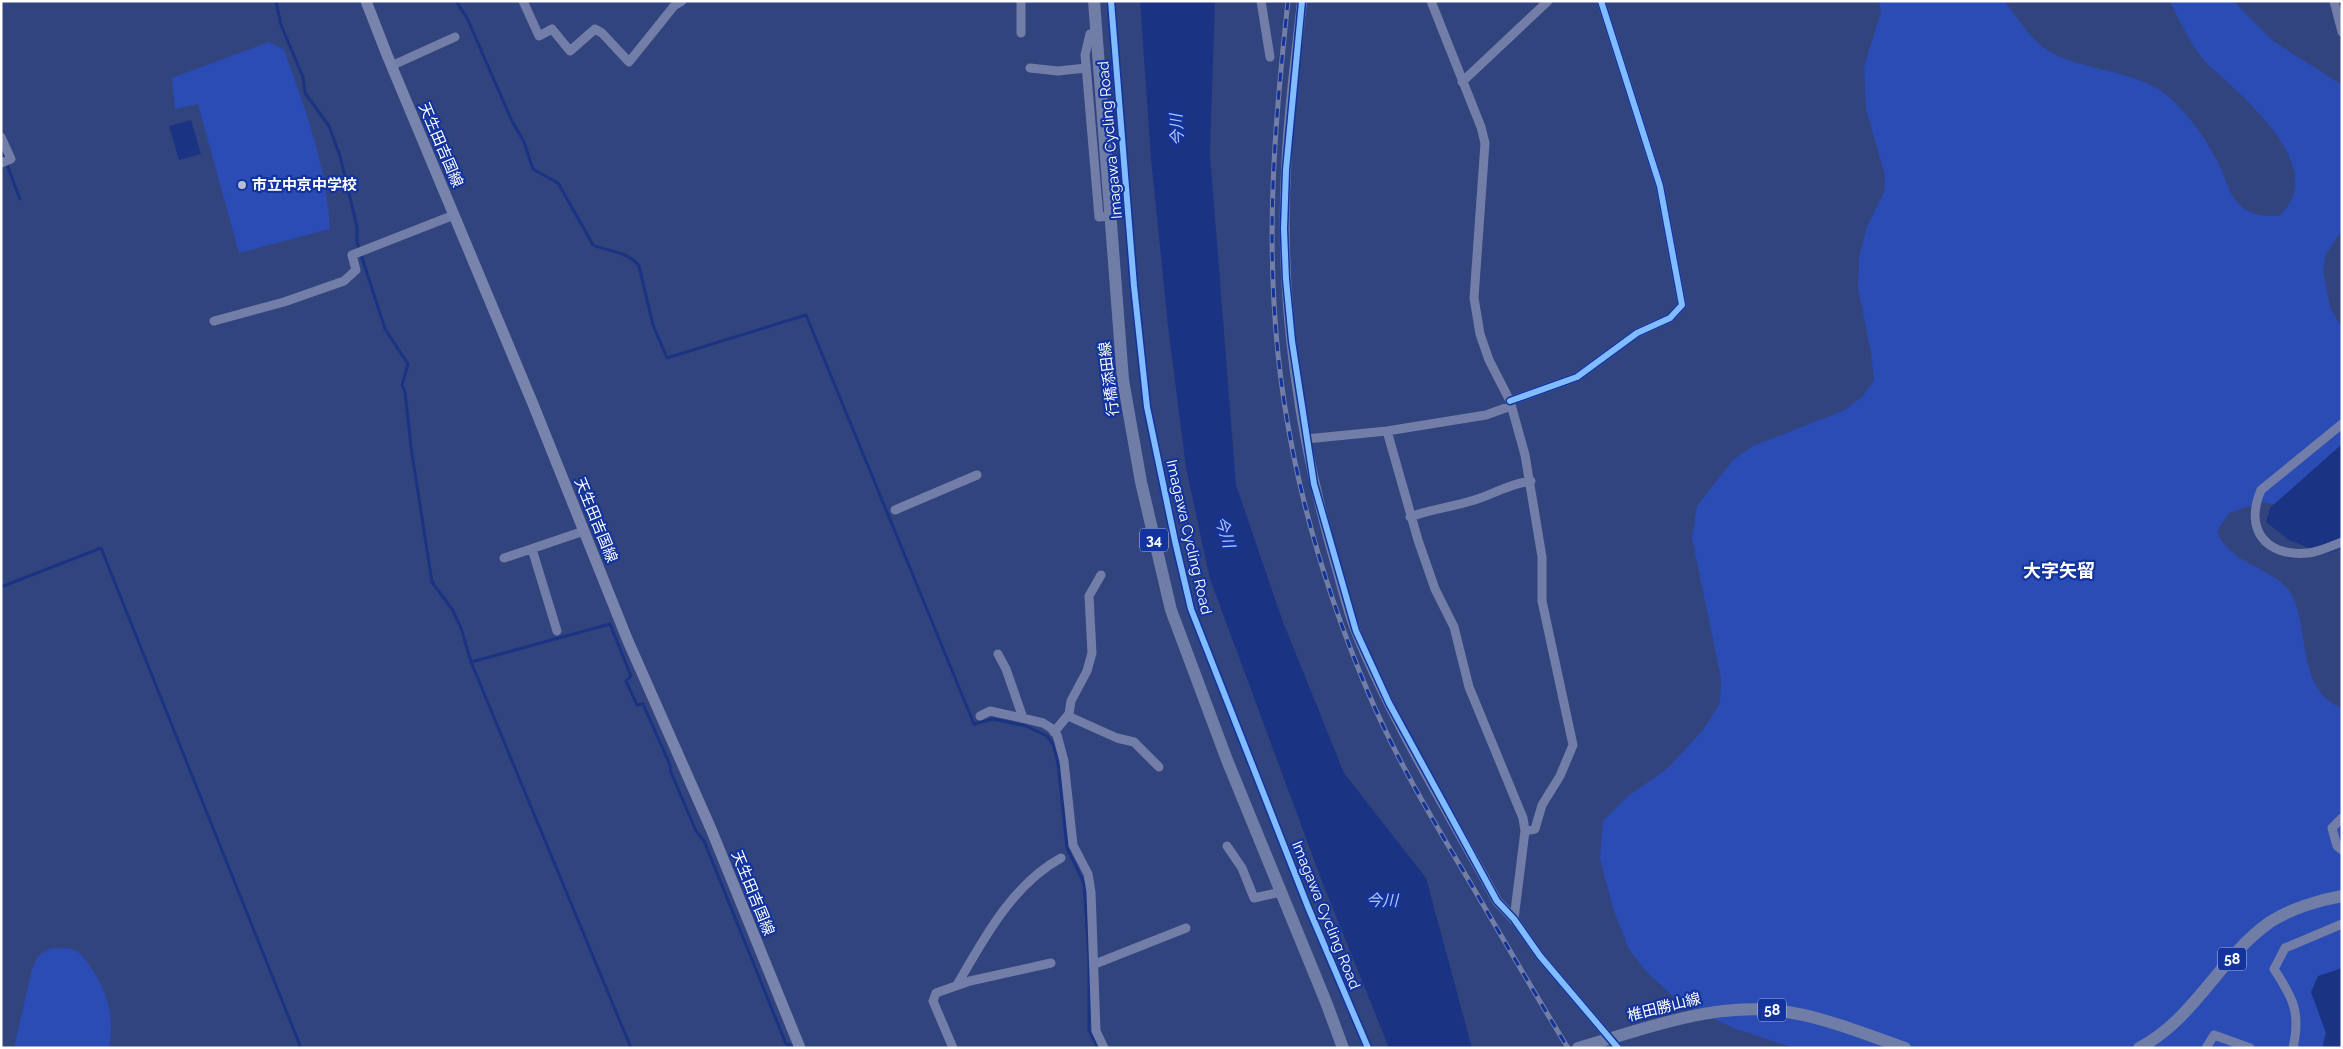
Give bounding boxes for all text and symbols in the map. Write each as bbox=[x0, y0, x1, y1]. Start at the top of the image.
street label: Imagawa Cycling Road bbox=[1094, 60, 1126, 220]
street label: 天生田吉国線 bbox=[415, 100, 467, 190]
water label: 今川 bbox=[1166, 111, 1188, 147]
place label: 市立中京中学校 bbox=[252, 176, 357, 194]
marker: 市立中京中学校 bbox=[236, 179, 248, 191]
street label: 行橋添田線 bbox=[1095, 341, 1123, 417]
street label: Imagawa Cycling Road bbox=[1162, 458, 1216, 616]
street label: 天生田吉国線 bbox=[571, 475, 621, 565]
water label: 今川 bbox=[1211, 514, 1239, 552]
road number: 34 bbox=[1140, 528, 1168, 552]
district label: 大字矢留 bbox=[2023, 560, 2095, 581]
street label: Imagawa Cycling Road bbox=[1288, 838, 1364, 992]
street label: 天生田吉国線 bbox=[728, 848, 778, 938]
water label: 今川 bbox=[1366, 891, 1400, 910]
road number: 58 bbox=[2218, 948, 2246, 971]
street label: 椎田勝山線 bbox=[1625, 989, 1703, 1025]
road number: 58 bbox=[1758, 998, 1786, 1022]

